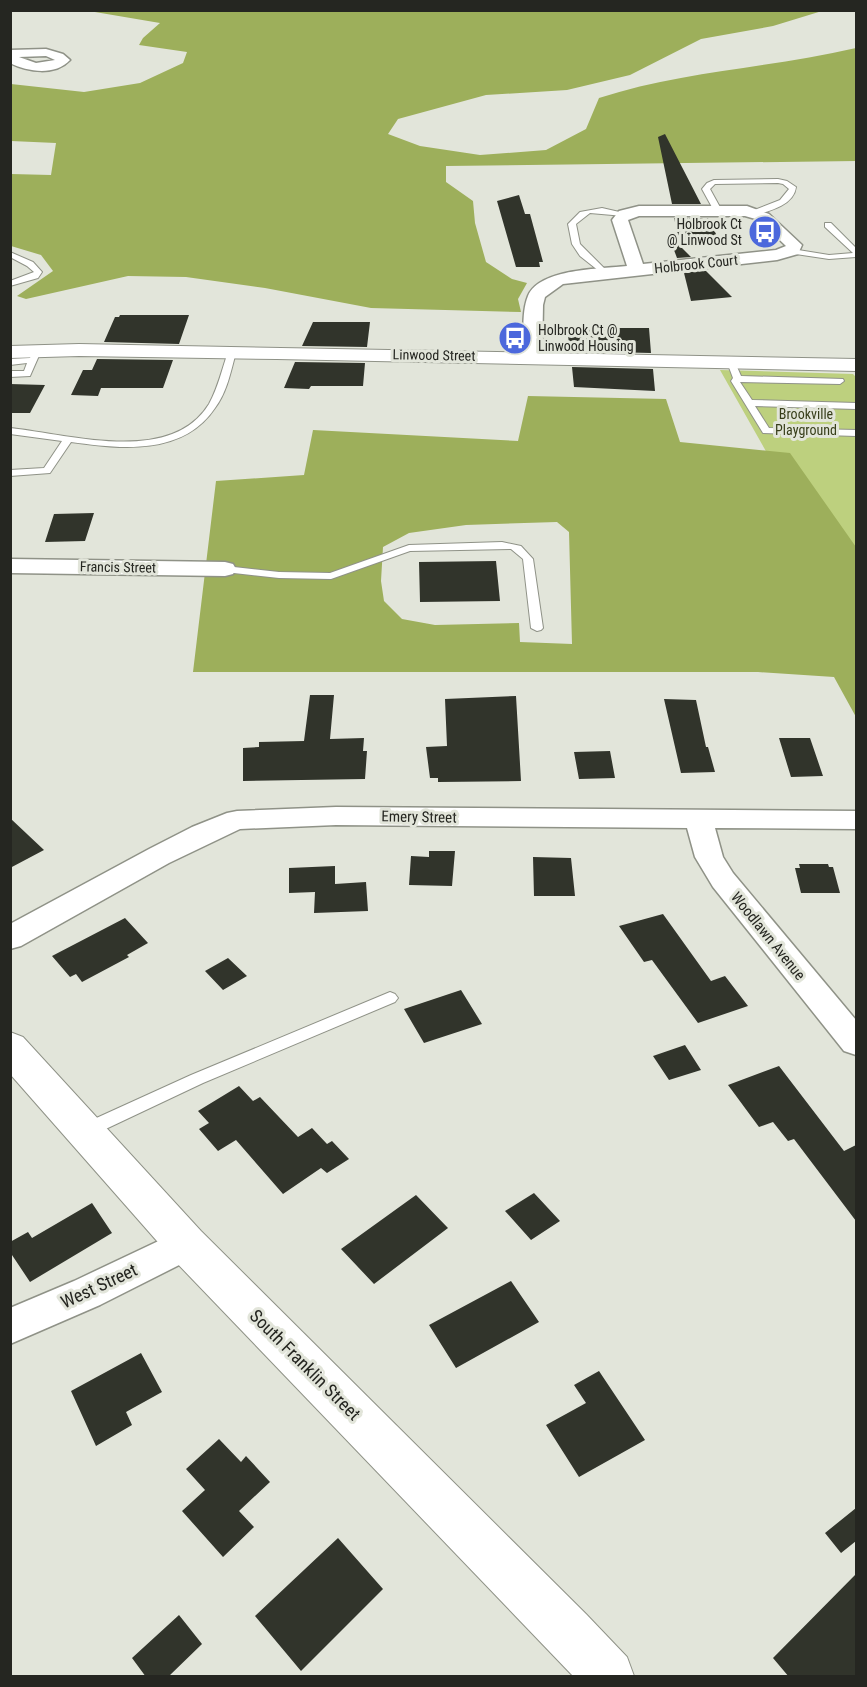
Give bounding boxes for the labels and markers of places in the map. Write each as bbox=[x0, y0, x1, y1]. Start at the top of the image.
bus stop icon: Holbrook Ct @ Linwood St bbox=[747, 214, 783, 250]
place label: Holbrook Ct @ Linwood St bbox=[667, 216, 742, 248]
bus stop icon: Holbrook Ct @ Linwood Housing bbox=[497, 320, 533, 356]
place label: Holbrook Ct @ Linwood Housing bbox=[538, 322, 634, 354]

